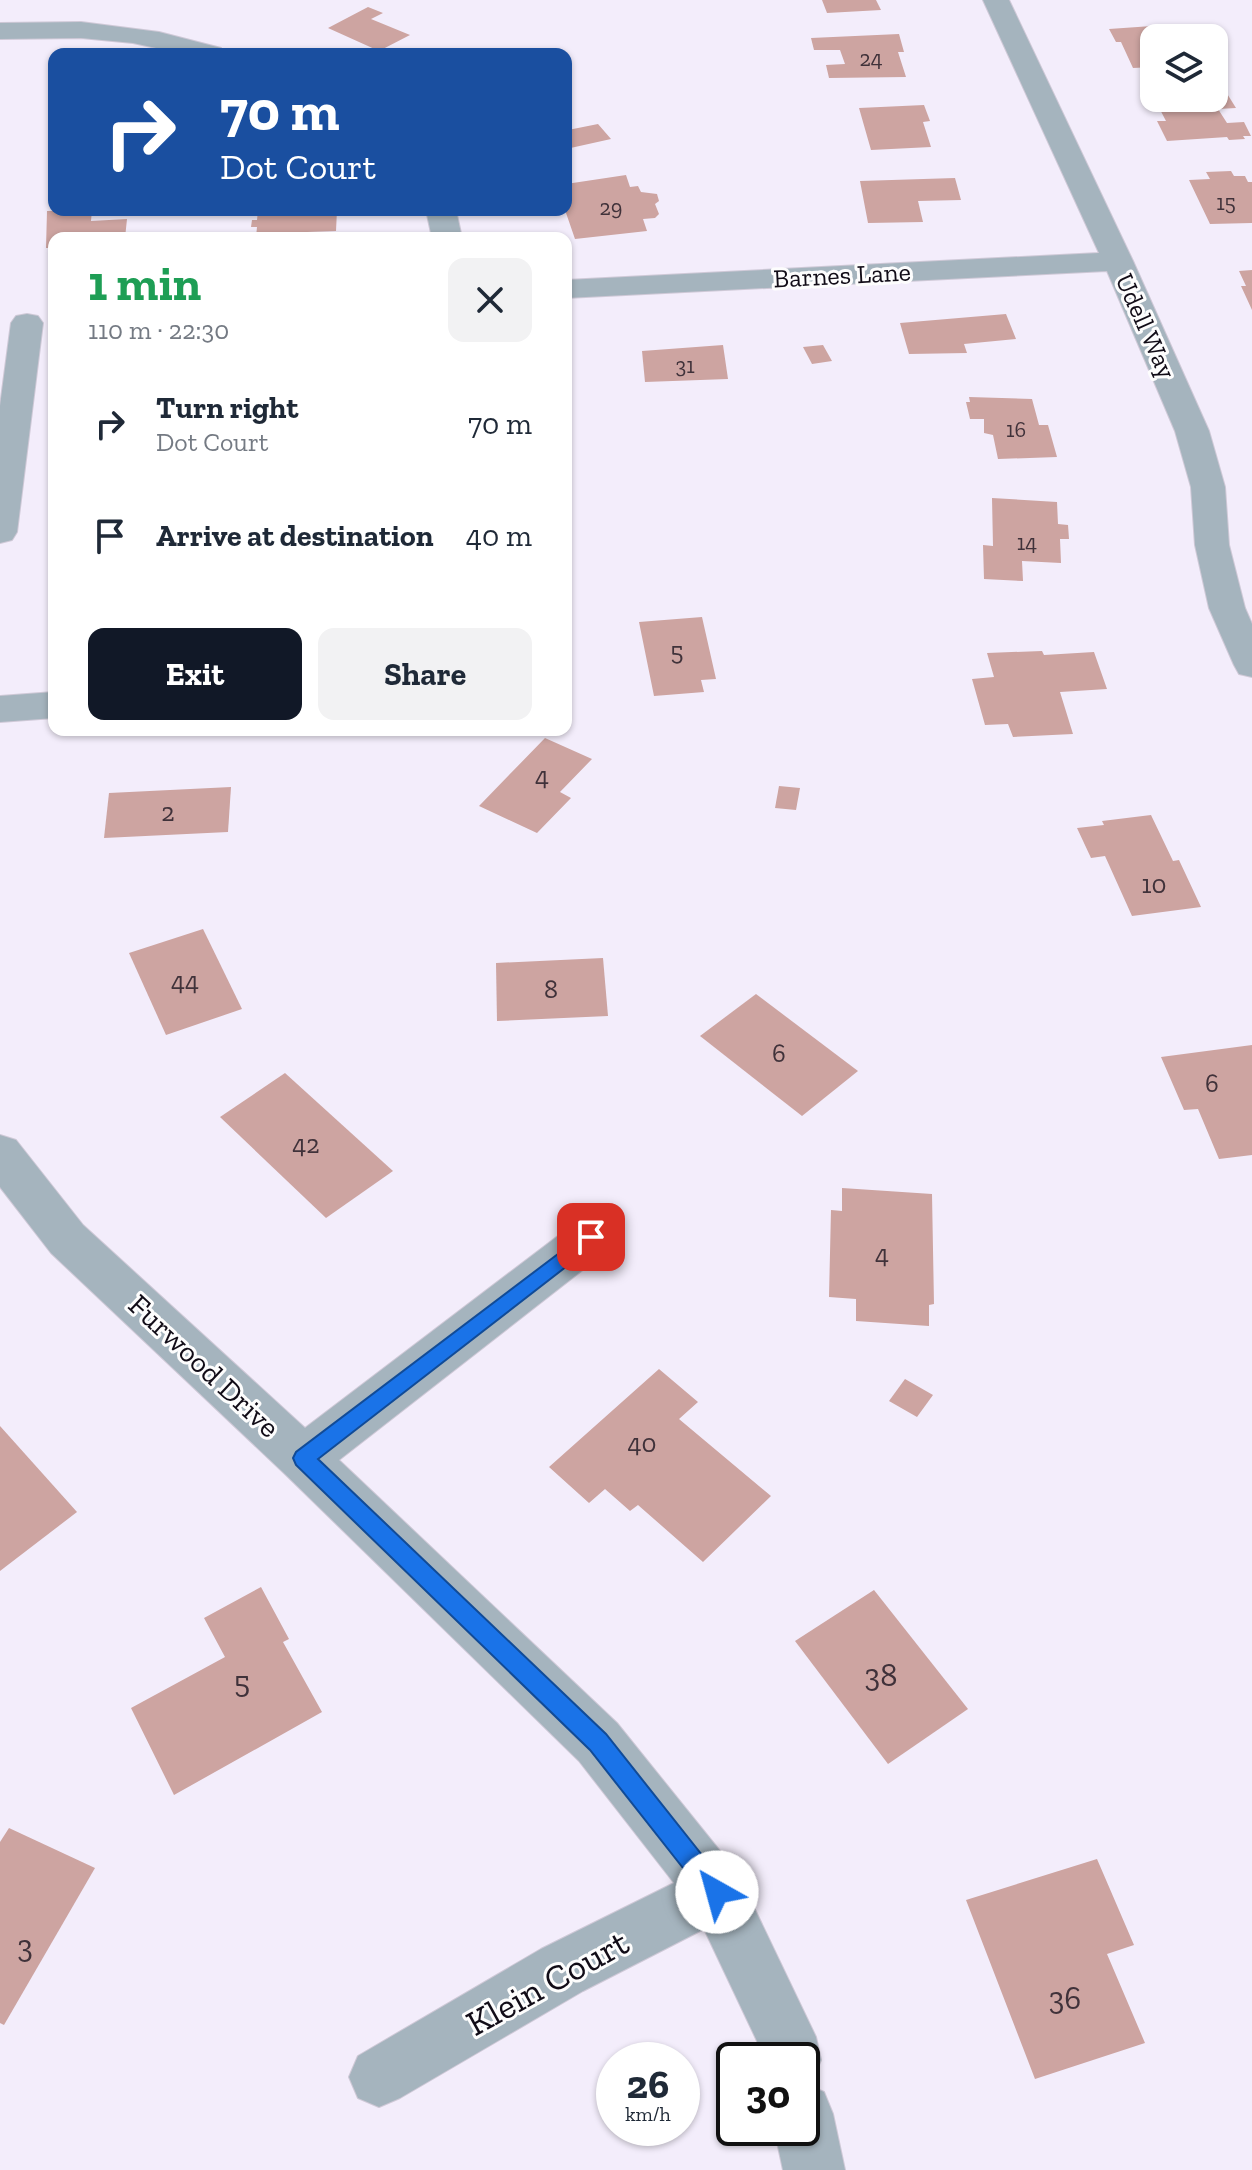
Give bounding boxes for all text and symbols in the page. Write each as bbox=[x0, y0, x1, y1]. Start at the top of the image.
map controls bbox=[1140, 24, 1228, 112]
button: layers bbox=[1140, 24, 1228, 112]
house number: 24 bbox=[859, 45, 883, 72]
text: 70 m bbox=[220, 77, 340, 144]
icon: right bbox=[88, 80, 192, 184]
text: Dot Court bbox=[220, 145, 376, 188]
house number: 15 bbox=[1216, 189, 1236, 216]
house number: 29 bbox=[599, 194, 623, 221]
text: 1 min bbox=[88, 255, 201, 312]
street label: Barnes Lane bbox=[773, 255, 911, 295]
button: close bbox=[448, 258, 532, 342]
street label: Udell Way bbox=[1109, 268, 1184, 384]
text: 110 m · 22:30 bbox=[88, 314, 229, 346]
house number: 31 bbox=[675, 352, 695, 379]
text: Turn right bbox=[156, 390, 298, 426]
icon: right bbox=[88, 402, 132, 446]
text: 70 m bbox=[468, 406, 532, 442]
house number: 16 bbox=[1006, 416, 1026, 443]
text: Dot Court bbox=[156, 426, 269, 458]
icon: arrive bbox=[88, 514, 132, 558]
text: Arrive at destination bbox=[156, 518, 433, 554]
text: 40 m bbox=[466, 518, 532, 554]
house number: 14 bbox=[1017, 529, 1037, 556]
button: Exit bbox=[88, 628, 302, 720]
button: Share bbox=[318, 628, 532, 720]
house number: 5 bbox=[670, 635, 684, 667]
house number: 4 bbox=[535, 760, 549, 792]
house number: 2 bbox=[161, 796, 175, 828]
house number: 10 bbox=[1142, 868, 1167, 900]
house number: 44 bbox=[171, 965, 199, 997]
house number: 8 bbox=[544, 973, 558, 1005]
house number: 6 bbox=[772, 1037, 786, 1069]
house number: 6 bbox=[1205, 1067, 1219, 1099]
house number: 42 bbox=[292, 1128, 320, 1160]
pin bbox=[557, 1203, 625, 1271]
icon: arrive bbox=[569, 1215, 613, 1259]
house number: 4 bbox=[875, 1238, 889, 1270]
street label: Furwood Drive bbox=[121, 1287, 287, 1445]
house number: 40 bbox=[628, 1427, 657, 1459]
house number: 38 bbox=[865, 1656, 897, 1694]
house number: 5 bbox=[234, 1663, 250, 1701]
position arrow bbox=[675, 1850, 759, 1934]
street label: Klein Court bbox=[459, 1920, 636, 2045]
house number: 3 bbox=[17, 1927, 33, 1965]
house number: 36 bbox=[1049, 1979, 1081, 2017]
speed limit sign: 30 bbox=[716, 2042, 820, 2146]
text: 26 bbox=[627, 2060, 669, 2108]
text: km/h bbox=[625, 2102, 671, 2126]

